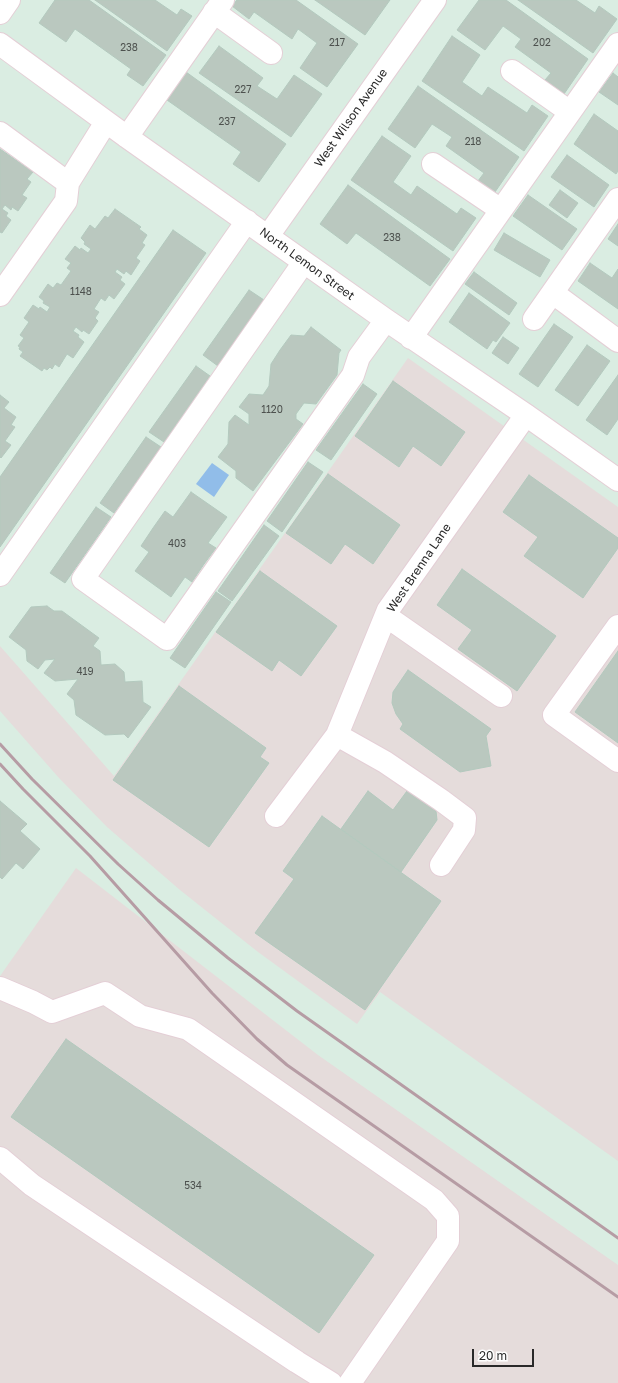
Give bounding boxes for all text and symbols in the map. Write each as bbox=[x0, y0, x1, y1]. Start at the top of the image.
house number: 217 bbox=[329, 37, 345, 49]
house number: 202 bbox=[533, 37, 551, 49]
house number: 238 bbox=[120, 42, 138, 54]
street label: West Wilson Avenue bbox=[312, 66, 390, 170]
house number: 227 bbox=[235, 84, 251, 96]
house number: 237 bbox=[219, 116, 235, 128]
house number: 218 bbox=[465, 136, 481, 148]
street label: North Lemon Street bbox=[257, 225, 357, 303]
house number: 238 bbox=[383, 232, 401, 244]
house number: 1148 bbox=[70, 286, 92, 298]
house number: 1120 bbox=[261, 404, 283, 416]
street label: West Brenna Lane bbox=[384, 521, 454, 615]
house number: 403 bbox=[168, 538, 186, 550]
house number: 419 bbox=[77, 666, 93, 678]
house number: 534 bbox=[184, 1180, 202, 1192]
scale bar bbox=[474, 1341, 536, 1367]
text: 20 m bbox=[479, 1348, 507, 1363]

